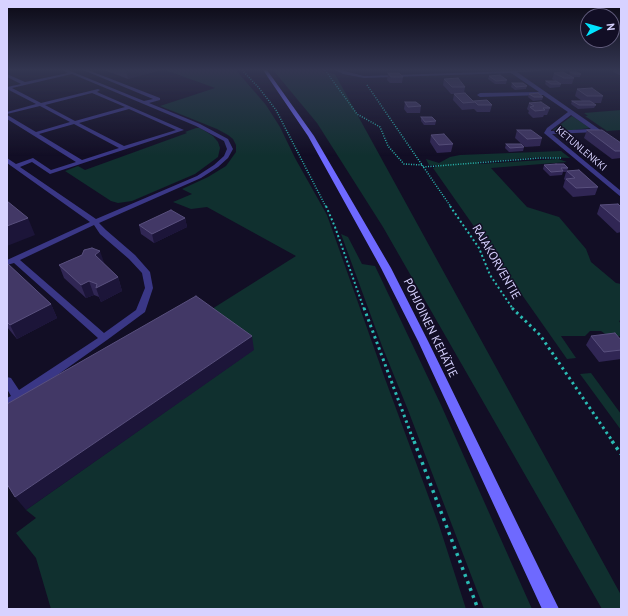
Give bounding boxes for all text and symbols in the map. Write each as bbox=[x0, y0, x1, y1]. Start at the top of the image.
north arrow bbox=[580, 8, 620, 48]
text: N bbox=[604, 23, 618, 31]
street label: KETUNLENKKI bbox=[553, 124, 609, 174]
street label: RAJAKORVENTIE bbox=[469, 222, 523, 302]
street label: POHJOINEN KEHÄTIE bbox=[400, 276, 460, 380]

